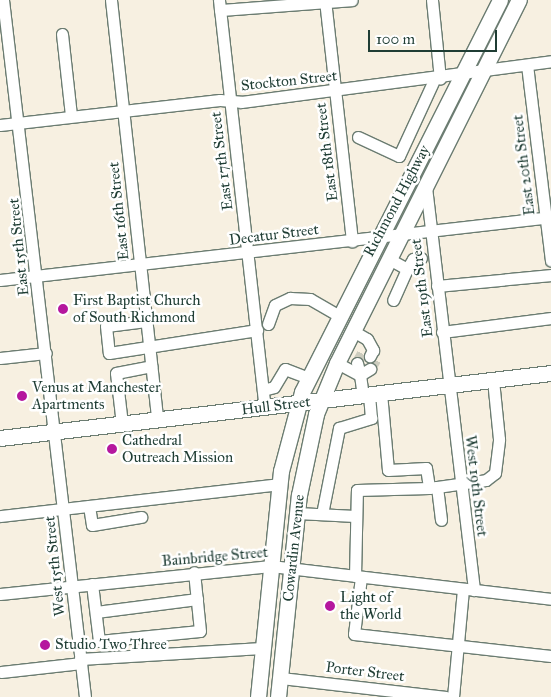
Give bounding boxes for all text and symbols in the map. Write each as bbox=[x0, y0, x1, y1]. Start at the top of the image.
scale bar bbox=[371, 20, 500, 52]
text: 100 m bbox=[376, 30, 415, 48]
street label: Stockton Street bbox=[240, 67, 338, 95]
street label: East 18th Street bbox=[312, 102, 342, 202]
street label: East 17th Street bbox=[207, 111, 237, 211]
street label: East 20th Street bbox=[509, 114, 539, 216]
street label: Richmond Highway bbox=[360, 142, 434, 260]
street label: East 16th Street bbox=[105, 161, 133, 261]
street label: East 15th Street bbox=[5, 197, 33, 297]
street label: Decatur Street bbox=[228, 221, 320, 249]
street label: East 19th Street bbox=[407, 238, 437, 338]
place label: First Baptist Church of South Richmond bbox=[73, 291, 200, 326]
marker: First Baptist Church of South Richmond bbox=[57, 303, 69, 315]
place label: Venus at Manchester Apartments bbox=[32, 378, 161, 413]
marker: Venus at Manchester Apartments bbox=[16, 390, 28, 402]
street label: Hull Street bbox=[240, 393, 312, 419]
place label: Cathedral Outreach Mission bbox=[122, 431, 233, 466]
street label: West 19th Street bbox=[461, 434, 491, 538]
marker: Cathedral Outreach Mission bbox=[106, 443, 118, 455]
street label: Cowardin Avenue bbox=[279, 494, 309, 602]
street label: West 15th Street bbox=[41, 515, 69, 617]
street label: Bainbridge Street bbox=[161, 543, 269, 571]
place label: Light of the World bbox=[340, 588, 401, 623]
marker: Light of the World bbox=[324, 600, 336, 612]
place label: Studio Two Three bbox=[55, 636, 167, 654]
marker: Studio Two Three bbox=[39, 639, 51, 651]
street label: Porter Street bbox=[325, 658, 405, 686]

